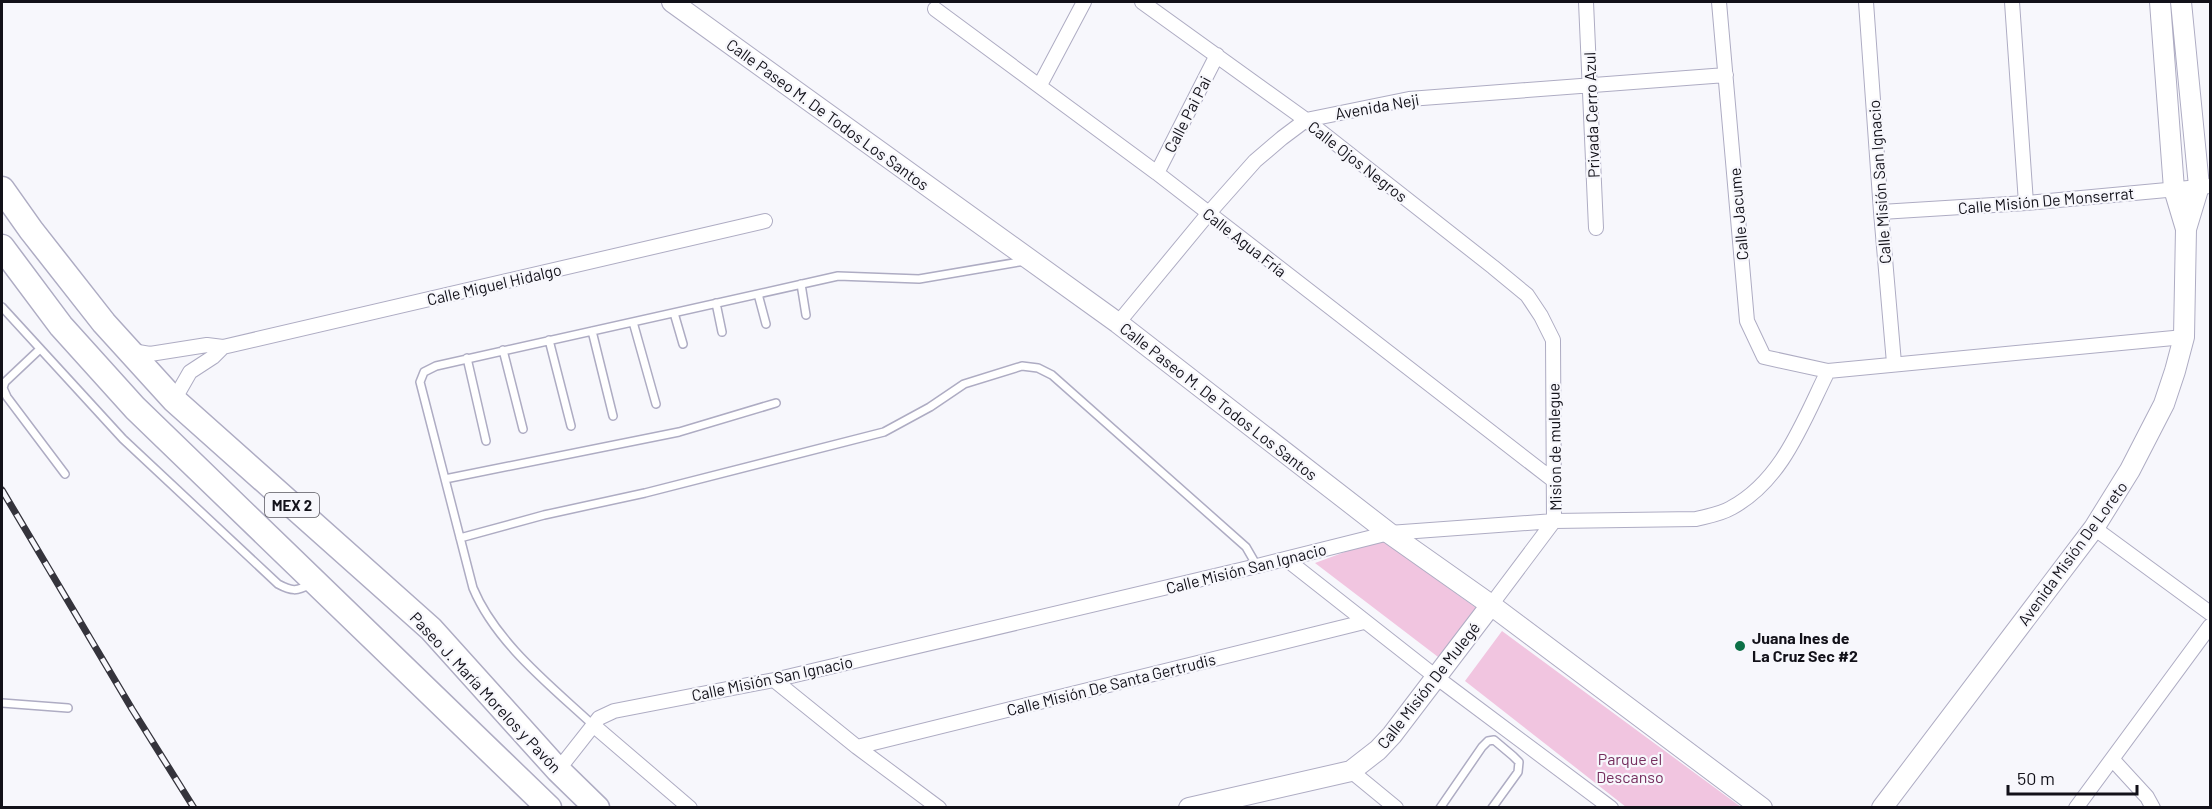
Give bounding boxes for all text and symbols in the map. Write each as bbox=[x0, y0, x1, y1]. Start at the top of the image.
street label: Calle Paseo M. De Todos Los Santos bbox=[723, 34, 933, 194]
street label: Privada Cerro Azul bbox=[1579, 52, 1603, 178]
street label: Calle Pai Pai bbox=[1160, 73, 1214, 155]
street label: Avenida Neji bbox=[1333, 89, 1421, 123]
street label: Calle Misión San Ignacio bbox=[1864, 99, 1894, 265]
street label: Calle Ojos Negros bbox=[1305, 116, 1411, 206]
street label: Calle Jacume bbox=[1724, 167, 1752, 261]
street label: Calle Misión De Monserrat bbox=[1957, 183, 2135, 217]
street label: Calle Agua Fría bbox=[1199, 203, 1291, 281]
street label: Calle Miguel Hidalgo bbox=[425, 259, 563, 309]
street label: Calle Paseo M. De Todos Los Santos bbox=[1117, 318, 1321, 484]
street label: Mision de mulegue bbox=[1543, 383, 1565, 511]
street label: Avenida Misión De Loreto bbox=[2013, 477, 2131, 629]
road number: MEX 2 bbox=[265, 493, 319, 517]
street label: Calle Misión San Ignacio bbox=[1164, 539, 1328, 597]
street label: Paseo J. María Morelos y Pavón bbox=[406, 608, 566, 776]
street label: Calle Misión De Mulegé bbox=[1373, 618, 1483, 752]
place label: Juana Ines de La Cruz Sec #2 bbox=[1752, 628, 1858, 665]
marker: Juana Ines de La Cruz Sec #2 bbox=[1733, 639, 1747, 653]
street label: Calle Misión De Santa Gertrudis bbox=[1005, 649, 1217, 719]
street label: Calle Misión San Ignacio bbox=[690, 652, 854, 704]
park label: Parque el Descanso bbox=[1596, 749, 1664, 786]
scale bar bbox=[2008, 758, 2137, 796]
text: 50 m bbox=[2017, 767, 2055, 789]

